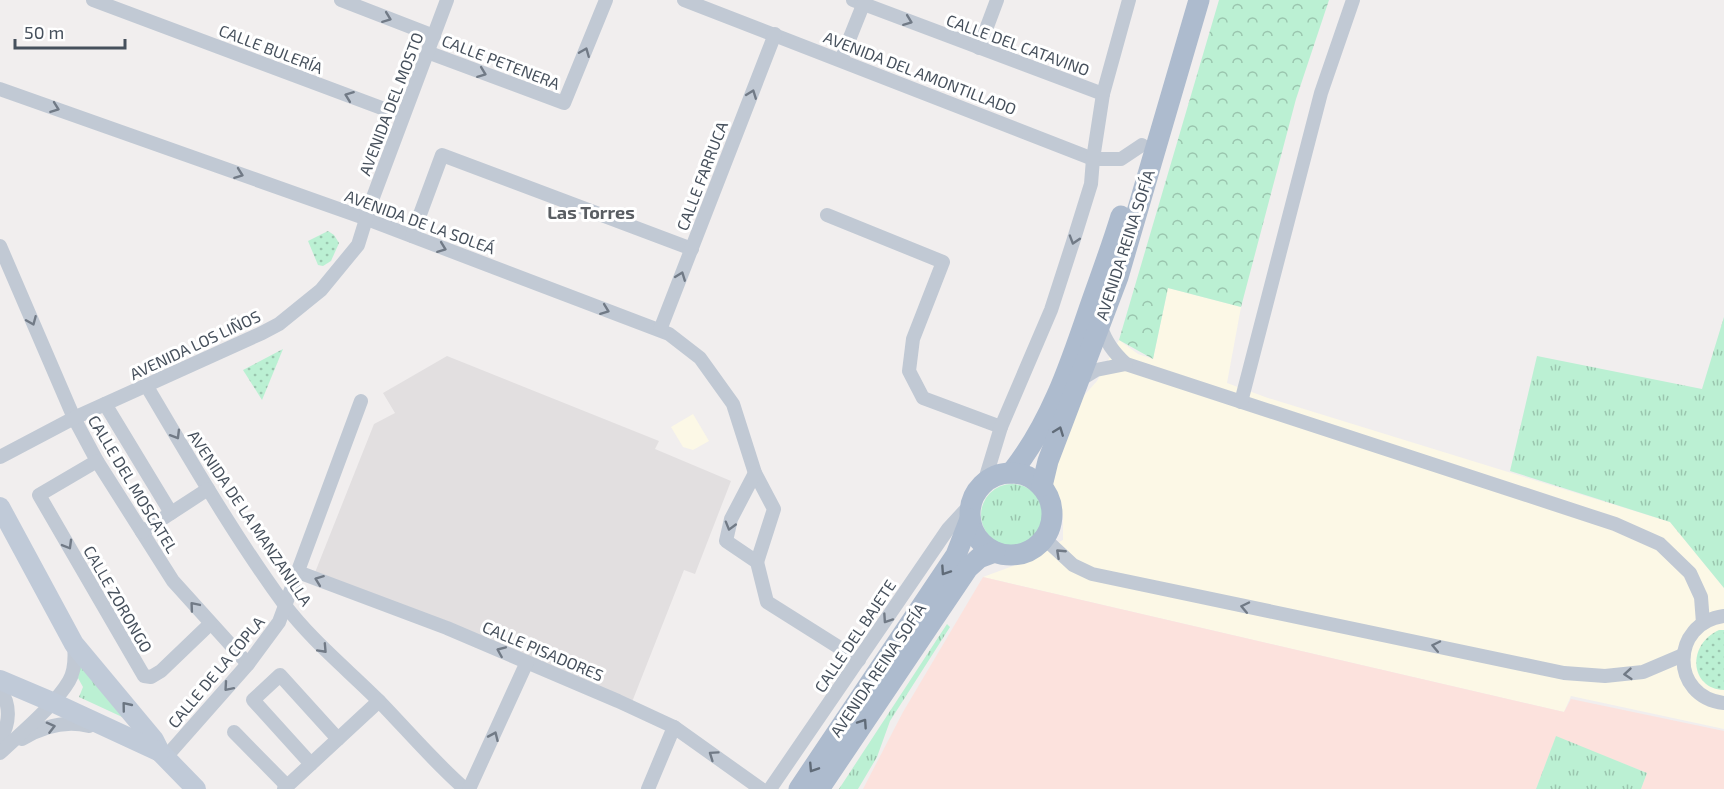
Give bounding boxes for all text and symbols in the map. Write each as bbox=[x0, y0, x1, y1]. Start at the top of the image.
street label: CALLE DEL CATAVINO bbox=[944, 10, 1092, 79]
one-way arrow bbox=[381, 11, 392, 23]
scale bar bbox=[15, 12, 124, 50]
one-way arrow bbox=[901, 14, 912, 26]
street label: CALLE BULERÍA bbox=[217, 20, 326, 77]
text: 50 m bbox=[24, 21, 64, 43]
street label: AVENIDA DEL AMONTILLADO bbox=[821, 27, 1019, 118]
street label: AVENIDA DEL MOSTO bbox=[354, 30, 427, 178]
street label: CALLE PETENERA bbox=[440, 30, 563, 93]
one-way arrow bbox=[578, 47, 590, 58]
one-way arrow bbox=[476, 65, 487, 78]
one-way arrow bbox=[745, 89, 757, 100]
one-way arrow bbox=[344, 90, 354, 103]
one-way arrow bbox=[49, 101, 60, 114]
street label: CALLE FARRUCA bbox=[672, 119, 731, 233]
one-way arrow bbox=[233, 166, 244, 179]
street label: AVENIDA REINA SOFÍA bbox=[1091, 167, 1158, 323]
street label: AVENIDA DE LA SOLEÁ bbox=[342, 185, 498, 258]
district label: Las Torres bbox=[547, 201, 635, 223]
one-way arrow bbox=[1069, 234, 1081, 245]
one-way arrow bbox=[436, 240, 447, 253]
one-way arrow bbox=[674, 271, 686, 282]
one-way arrow bbox=[600, 302, 610, 315]
street label: AVENIDA LOS LIÑOS bbox=[126, 306, 263, 383]
one-way arrow bbox=[25, 314, 37, 325]
street label: CALLE DEL MOSCATEL bbox=[85, 411, 182, 556]
street label: AVENIDA DE LA MANZANILLA bbox=[184, 426, 316, 609]
one-way arrow bbox=[1052, 426, 1065, 437]
one-way arrow bbox=[168, 429, 180, 439]
one-way arrow bbox=[725, 520, 737, 531]
one-way arrow bbox=[61, 539, 72, 549]
street label: CALLE ZORONGO bbox=[80, 542, 157, 656]
one-way arrow bbox=[1057, 549, 1068, 560]
one-way arrow bbox=[941, 565, 952, 576]
one-way arrow bbox=[315, 575, 326, 587]
street label: CALLE DEL BAJETE bbox=[810, 576, 899, 696]
street label: AVENIDA REINA SOFÍA bbox=[826, 599, 929, 740]
one-way arrow bbox=[1240, 601, 1250, 614]
one-way arrow bbox=[190, 602, 201, 613]
street label: CALLE DE LA COPLA bbox=[163, 612, 268, 731]
one-way arrow bbox=[883, 612, 894, 623]
street label: CALLE PISADORES bbox=[480, 616, 607, 685]
one-way arrow bbox=[1431, 641, 1441, 654]
one-way arrow bbox=[316, 642, 327, 653]
one-way arrow bbox=[496, 646, 507, 658]
one-way arrow bbox=[1623, 667, 1632, 680]
one-way arrow bbox=[224, 680, 235, 690]
one-way arrow bbox=[122, 701, 133, 712]
one-way arrow bbox=[856, 719, 867, 730]
one-way arrow bbox=[46, 722, 56, 734]
one-way arrow bbox=[486, 731, 498, 742]
one-way arrow bbox=[709, 751, 720, 762]
one-way arrow bbox=[809, 761, 820, 772]

